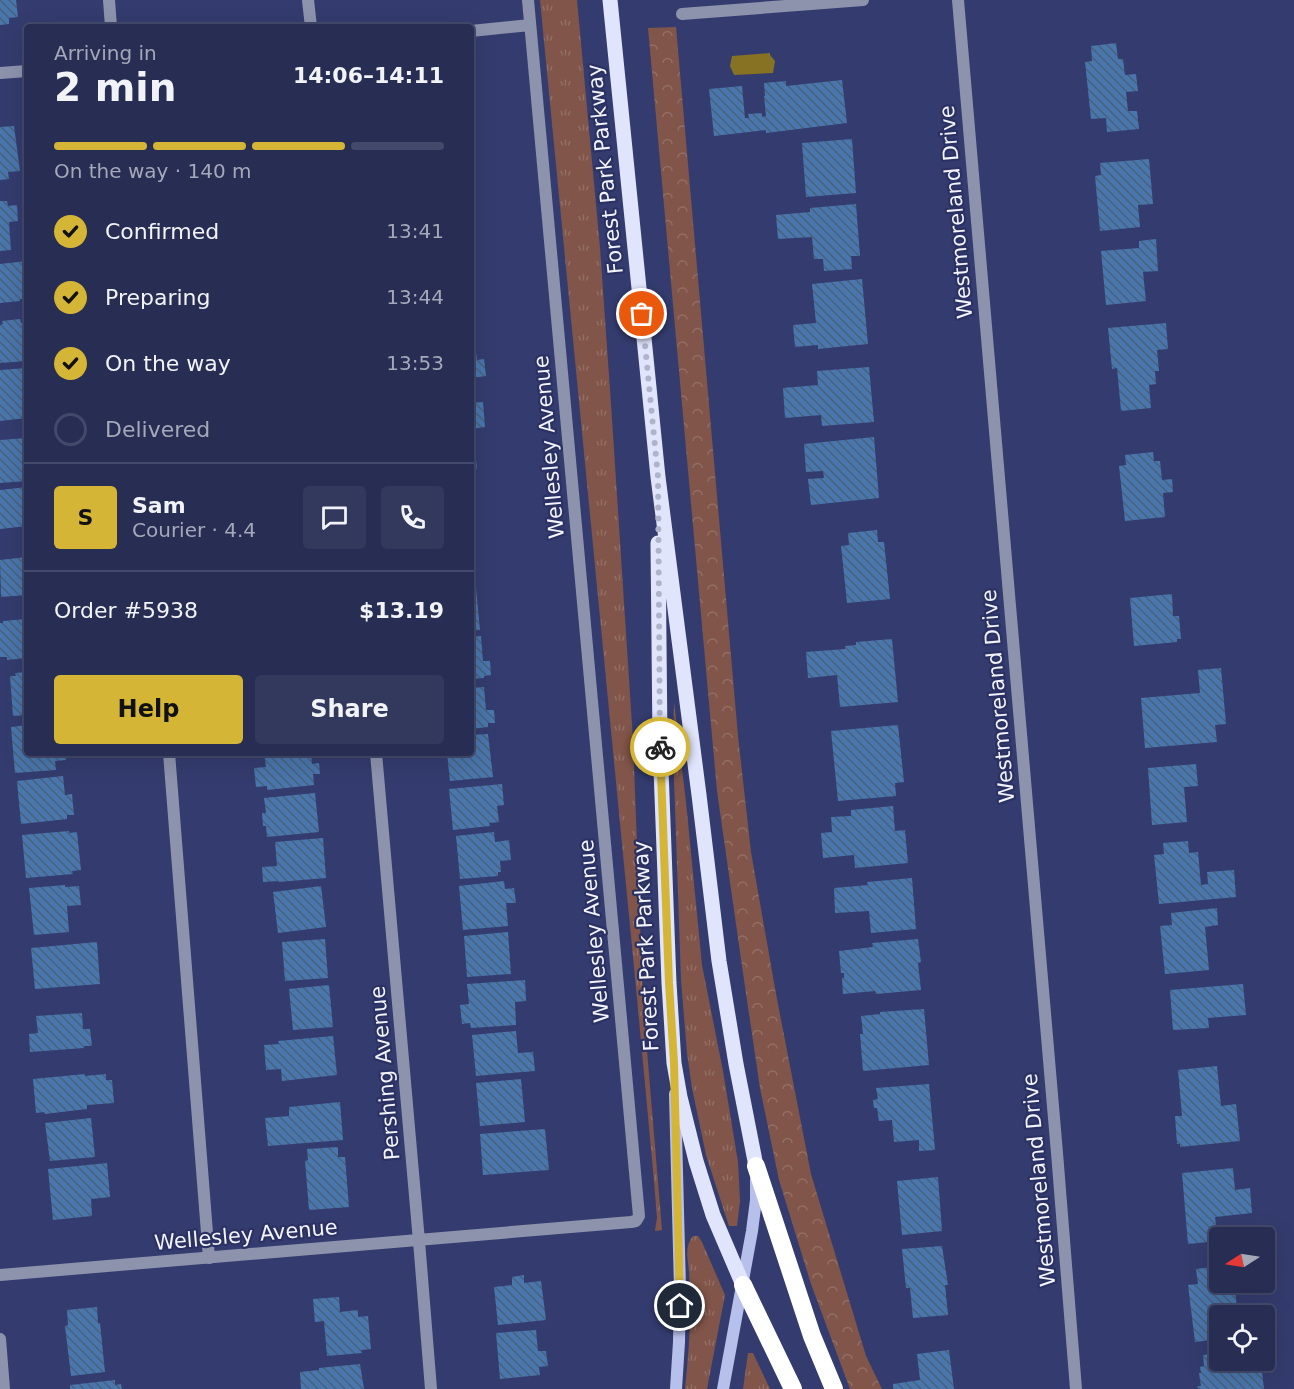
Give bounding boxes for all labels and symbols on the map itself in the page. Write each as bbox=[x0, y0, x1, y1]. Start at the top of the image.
street label: Forest Park Parkway bbox=[582, 63, 628, 275]
street label: Westmoreland Drive bbox=[935, 104, 977, 320]
pin bbox=[616, 288, 667, 339]
street label: Wellesley Avenue bbox=[529, 354, 569, 540]
street label: Westmoreland Drive bbox=[977, 588, 1019, 804]
courier bbox=[630, 717, 690, 777]
street label: Wellesley Avenue bbox=[574, 838, 614, 1024]
street label: Forest Park Parkway bbox=[628, 840, 664, 1052]
street label: Pershing Avenue bbox=[365, 985, 405, 1161]
street label: Westmoreland Drive bbox=[1018, 1072, 1060, 1288]
street label: Wellesley Avenue bbox=[153, 1215, 339, 1255]
north arrow bbox=[1209, 1227, 1275, 1293]
pin bbox=[654, 1280, 705, 1331]

